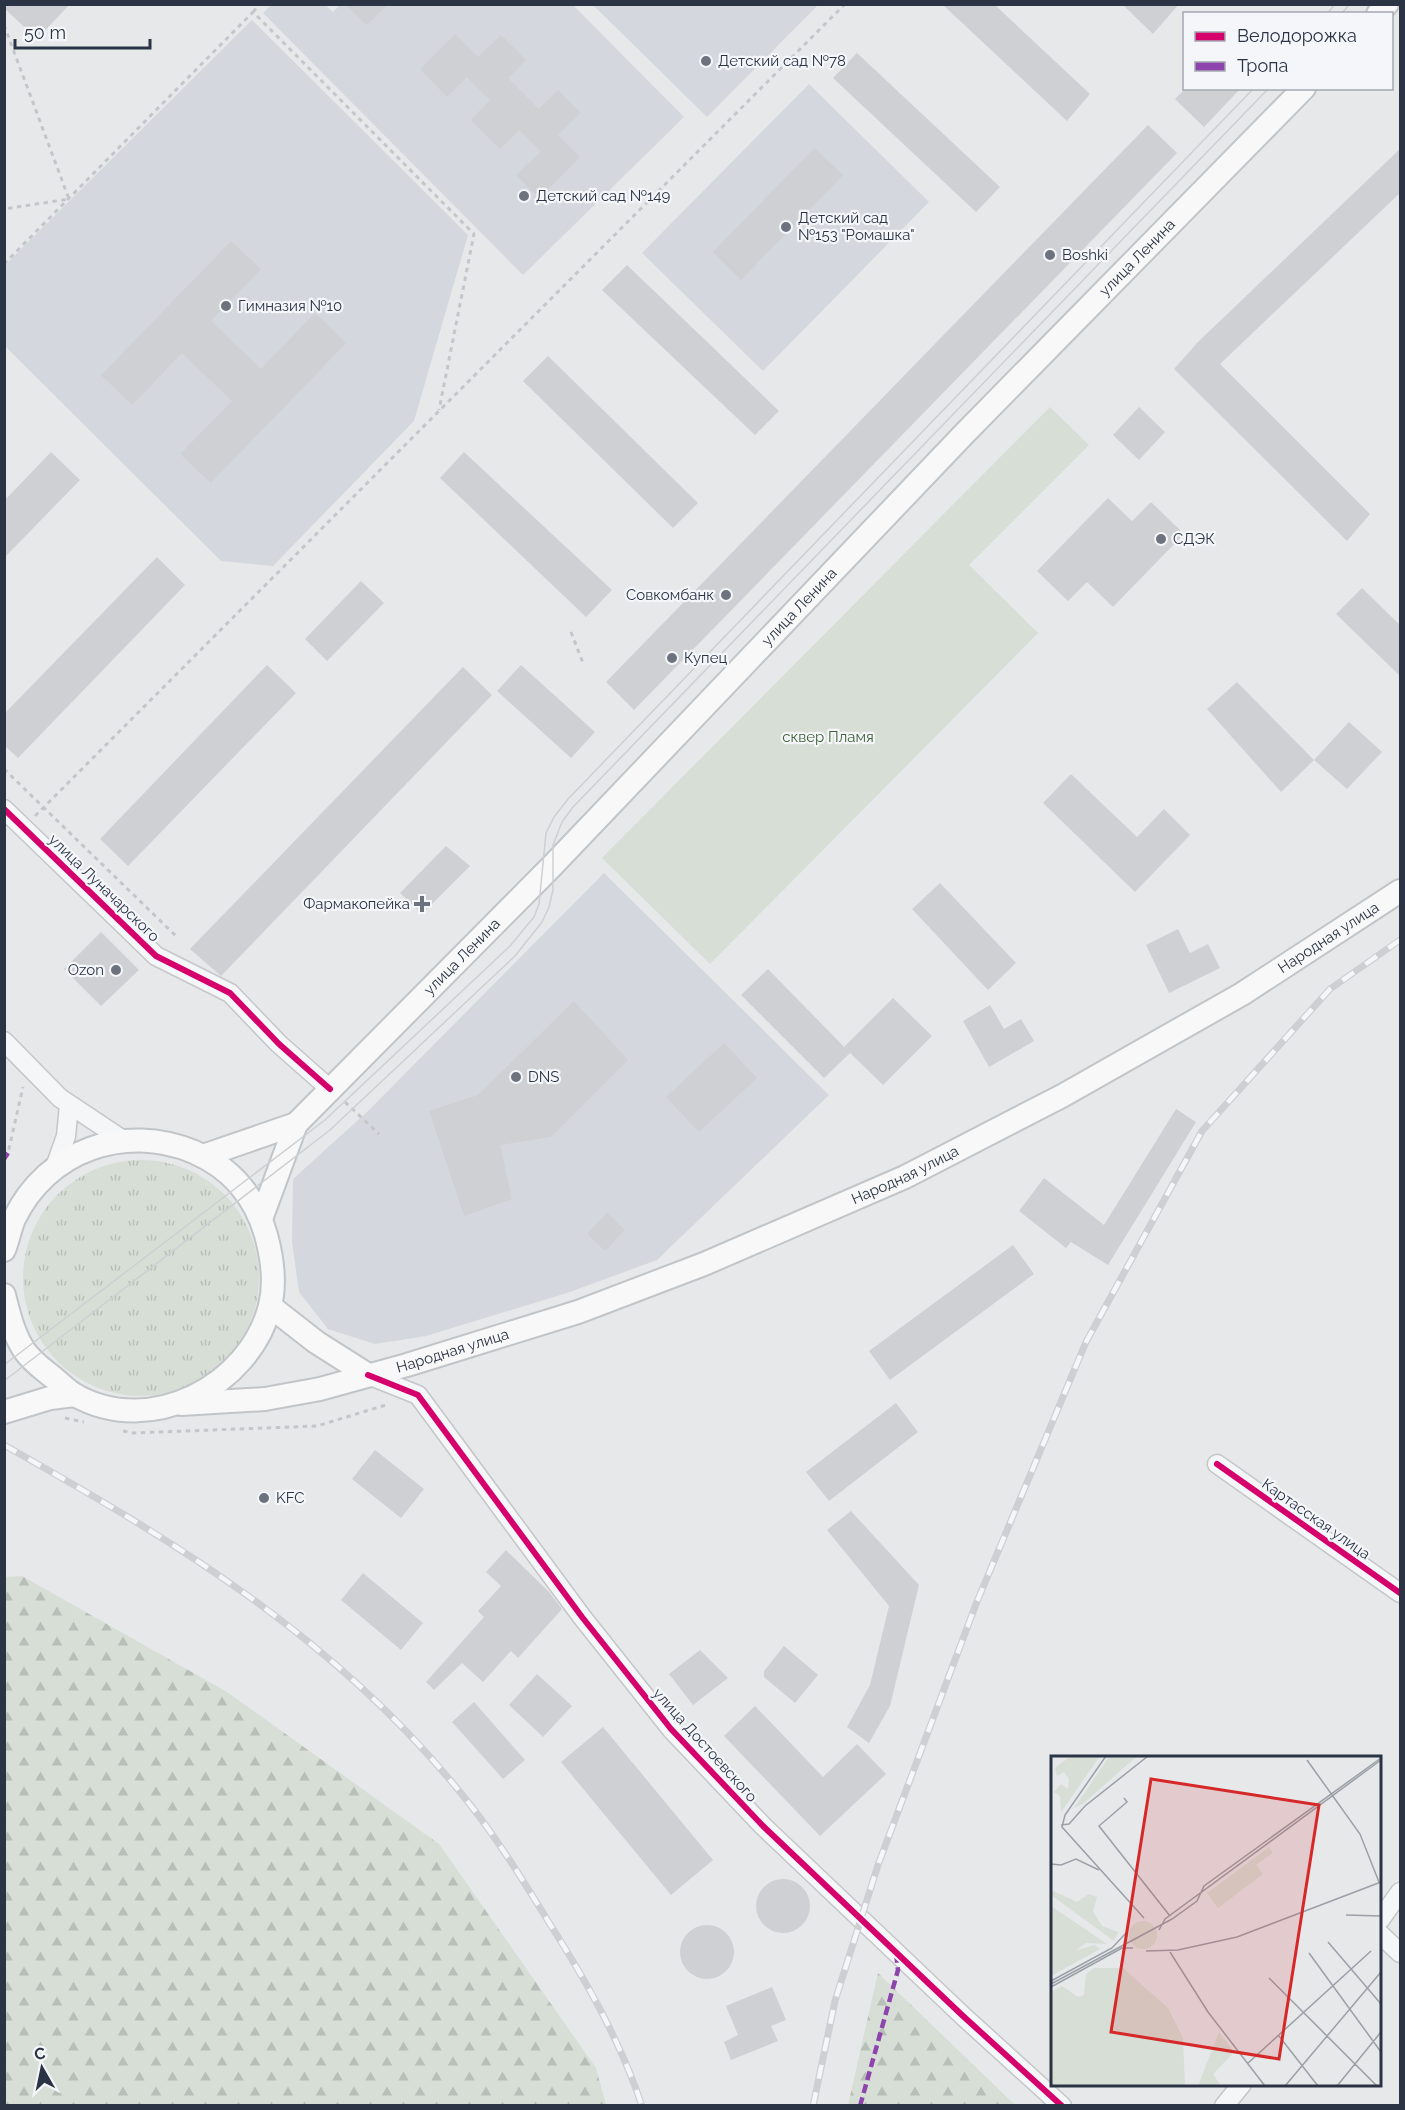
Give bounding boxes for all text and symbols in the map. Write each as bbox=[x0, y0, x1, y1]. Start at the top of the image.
scale bar bbox=[15, 12, 150, 50]
legend bbox=[1183, 12, 1393, 90]
text: 50 m bbox=[24, 22, 66, 43]
text: Велодорожка bbox=[1237, 25, 1357, 46]
place label: Детский сад №78 bbox=[718, 52, 846, 70]
marker: Детский сад №78 bbox=[699, 54, 713, 68]
text: Тропа bbox=[1237, 55, 1288, 76]
place label: Детский сад №149 bbox=[536, 187, 671, 205]
marker: Детский сад №149 bbox=[517, 189, 531, 203]
place label: Детский сад №153 "Ромашка" bbox=[798, 209, 915, 244]
street label: улица Ленина bbox=[1096, 215, 1179, 300]
marker: Детский сад №153 "Ромашка" bbox=[779, 220, 793, 234]
place label: Boshki bbox=[1062, 246, 1108, 264]
marker: Boshki bbox=[1043, 248, 1057, 262]
place label: Гимназия №10 bbox=[238, 297, 342, 315]
marker: Гимназия №10 bbox=[219, 299, 233, 313]
place label: СДЭК bbox=[1173, 530, 1215, 548]
marker: СДЭК bbox=[1154, 532, 1168, 546]
street label: улица Ленина bbox=[758, 564, 840, 649]
place label: Совкомбанк bbox=[626, 586, 714, 604]
marker: Совкомбанк bbox=[719, 588, 733, 602]
place label: Купец bbox=[684, 649, 727, 667]
marker: Купец bbox=[665, 651, 679, 665]
park label: сквер Пламя bbox=[782, 728, 874, 746]
street label: улица Луначарского bbox=[45, 830, 163, 946]
place label: Фармакопейка bbox=[303, 895, 410, 913]
marker: Фармакопейка bbox=[415, 897, 429, 911]
street label: Народная улица bbox=[1275, 898, 1382, 977]
street label: улица Ленина bbox=[420, 915, 504, 999]
place label: Ozon bbox=[68, 961, 104, 979]
marker: Ozon bbox=[109, 963, 123, 977]
place label: DNS bbox=[528, 1068, 559, 1086]
marker: DNS bbox=[509, 1070, 523, 1084]
street label: Народная улица bbox=[849, 1142, 962, 1208]
street label: Народная улица bbox=[394, 1325, 511, 1377]
street label: Картасская улица bbox=[1258, 1475, 1374, 1563]
place label: KFC bbox=[276, 1489, 305, 1507]
marker: KFC bbox=[257, 1491, 271, 1505]
street label: улица Достоевского bbox=[649, 1684, 761, 1806]
inset map bbox=[1051, 1756, 1381, 2086]
north arrow bbox=[12, 2038, 72, 2098]
text: С bbox=[33, 2043, 47, 2064]

